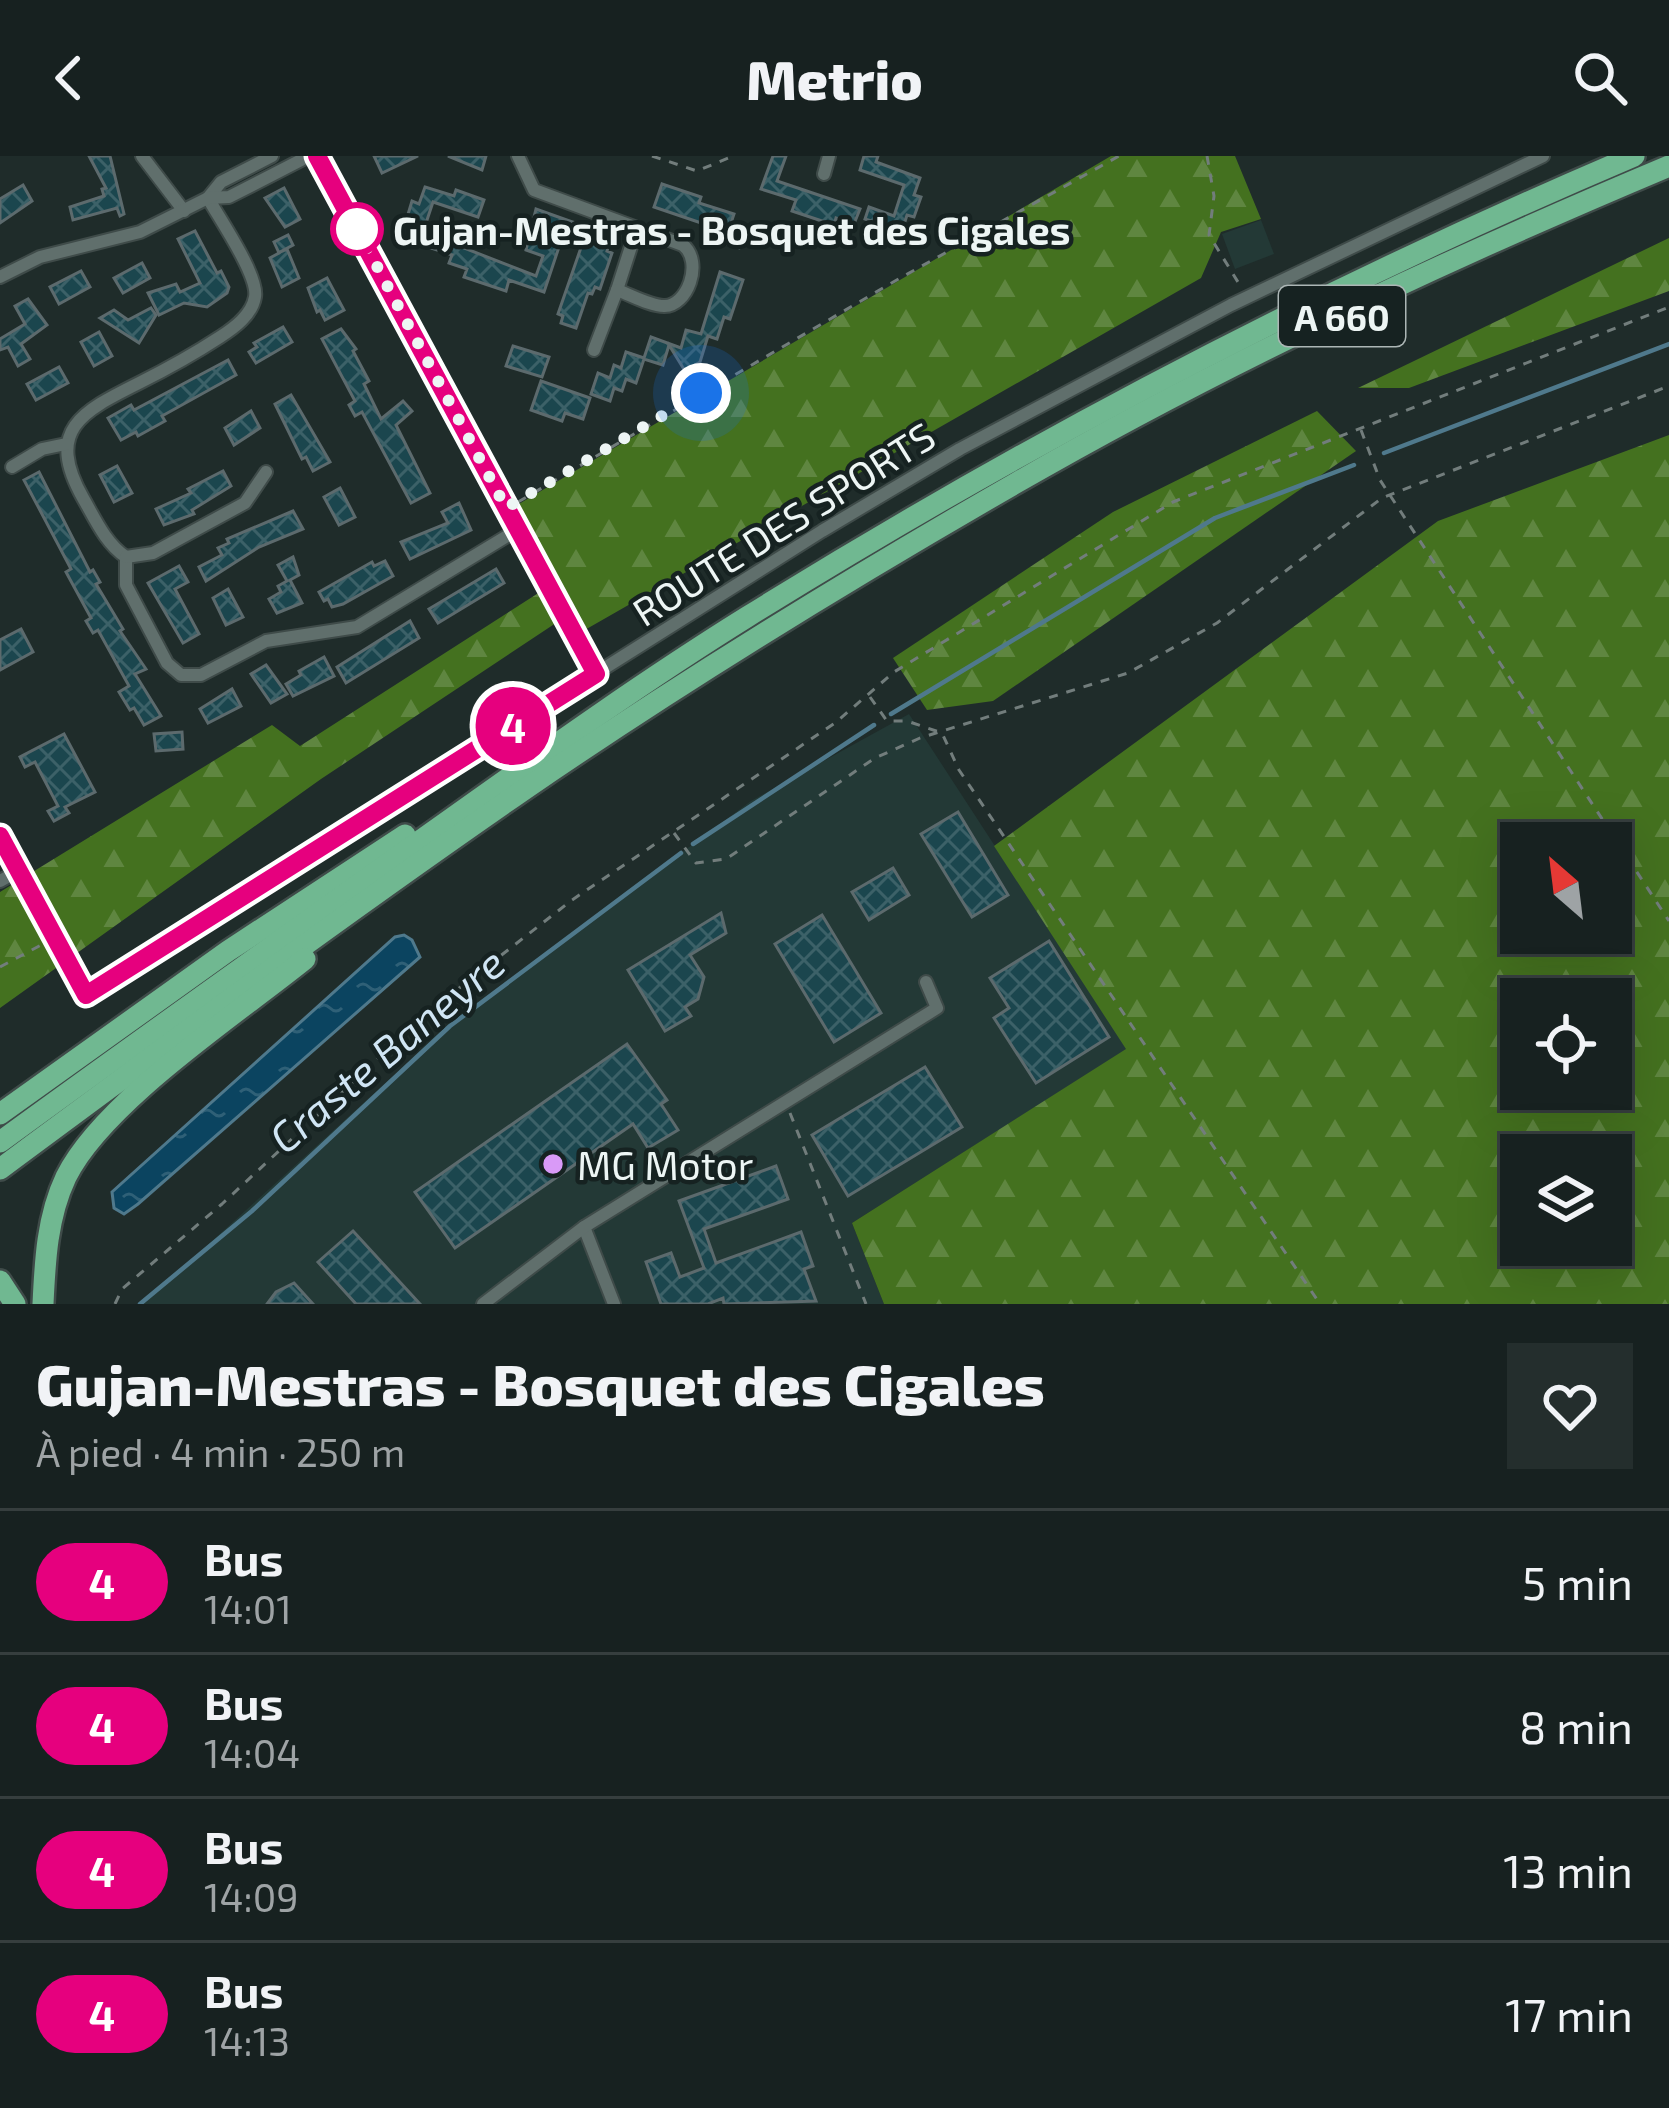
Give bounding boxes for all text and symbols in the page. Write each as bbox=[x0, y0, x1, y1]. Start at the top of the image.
icon: back bbox=[36, 45, 102, 111]
icon: search bbox=[1567, 45, 1633, 111]
text: Metrio bbox=[746, 46, 923, 111]
marker: Gujan-Mestras - Bosquet des Cigales bbox=[332, 204, 382, 254]
place label: Gujan-Mestras - Bosquet des Cigales bbox=[393, 206, 1071, 253]
road number: A 660 bbox=[1279, 286, 1405, 346]
your location bbox=[671, 363, 731, 423]
street label: ROUTE DES SPORTS bbox=[623, 411, 943, 635]
line badge: 4 bbox=[474, 687, 552, 765]
text: 4 bbox=[500, 701, 526, 751]
north arrow bbox=[1500, 822, 1632, 954]
map controls bbox=[1500, 822, 1632, 1266]
water label: Craste Baneyre bbox=[258, 936, 514, 1163]
button: locate bbox=[1500, 978, 1632, 1110]
button: layers bbox=[1500, 1134, 1632, 1266]
place label: MG Motor bbox=[577, 1141, 753, 1188]
marker: MG Motor bbox=[540, 1151, 566, 1177]
button: heart bbox=[1507, 1343, 1633, 1469]
text: Gujan-Mestras - Bosquet des Cigales bbox=[36, 1349, 1045, 1417]
text: À pied · 4 min · 250 m bbox=[36, 1428, 405, 1475]
text: Bus bbox=[204, 1531, 283, 1585]
text: 5 min bbox=[1522, 1555, 1633, 1609]
text: 4 bbox=[89, 1557, 115, 1607]
text: 14:01 bbox=[204, 1585, 292, 1632]
text: Bus bbox=[204, 1675, 283, 1729]
text: 8 min bbox=[1519, 1699, 1633, 1753]
text: 4 bbox=[89, 1701, 115, 1751]
text: 14:04 bbox=[204, 1729, 300, 1776]
text: Bus bbox=[204, 1819, 283, 1873]
text: 13 min bbox=[1503, 1843, 1633, 1897]
text: 4 bbox=[89, 1845, 115, 1895]
text: 14:09 bbox=[204, 1873, 299, 1920]
text: Bus bbox=[204, 1963, 283, 2017]
text: 17 min bbox=[1505, 1987, 1633, 2041]
text: 4 bbox=[89, 1989, 115, 2039]
text: 14:13 bbox=[204, 2017, 290, 2064]

